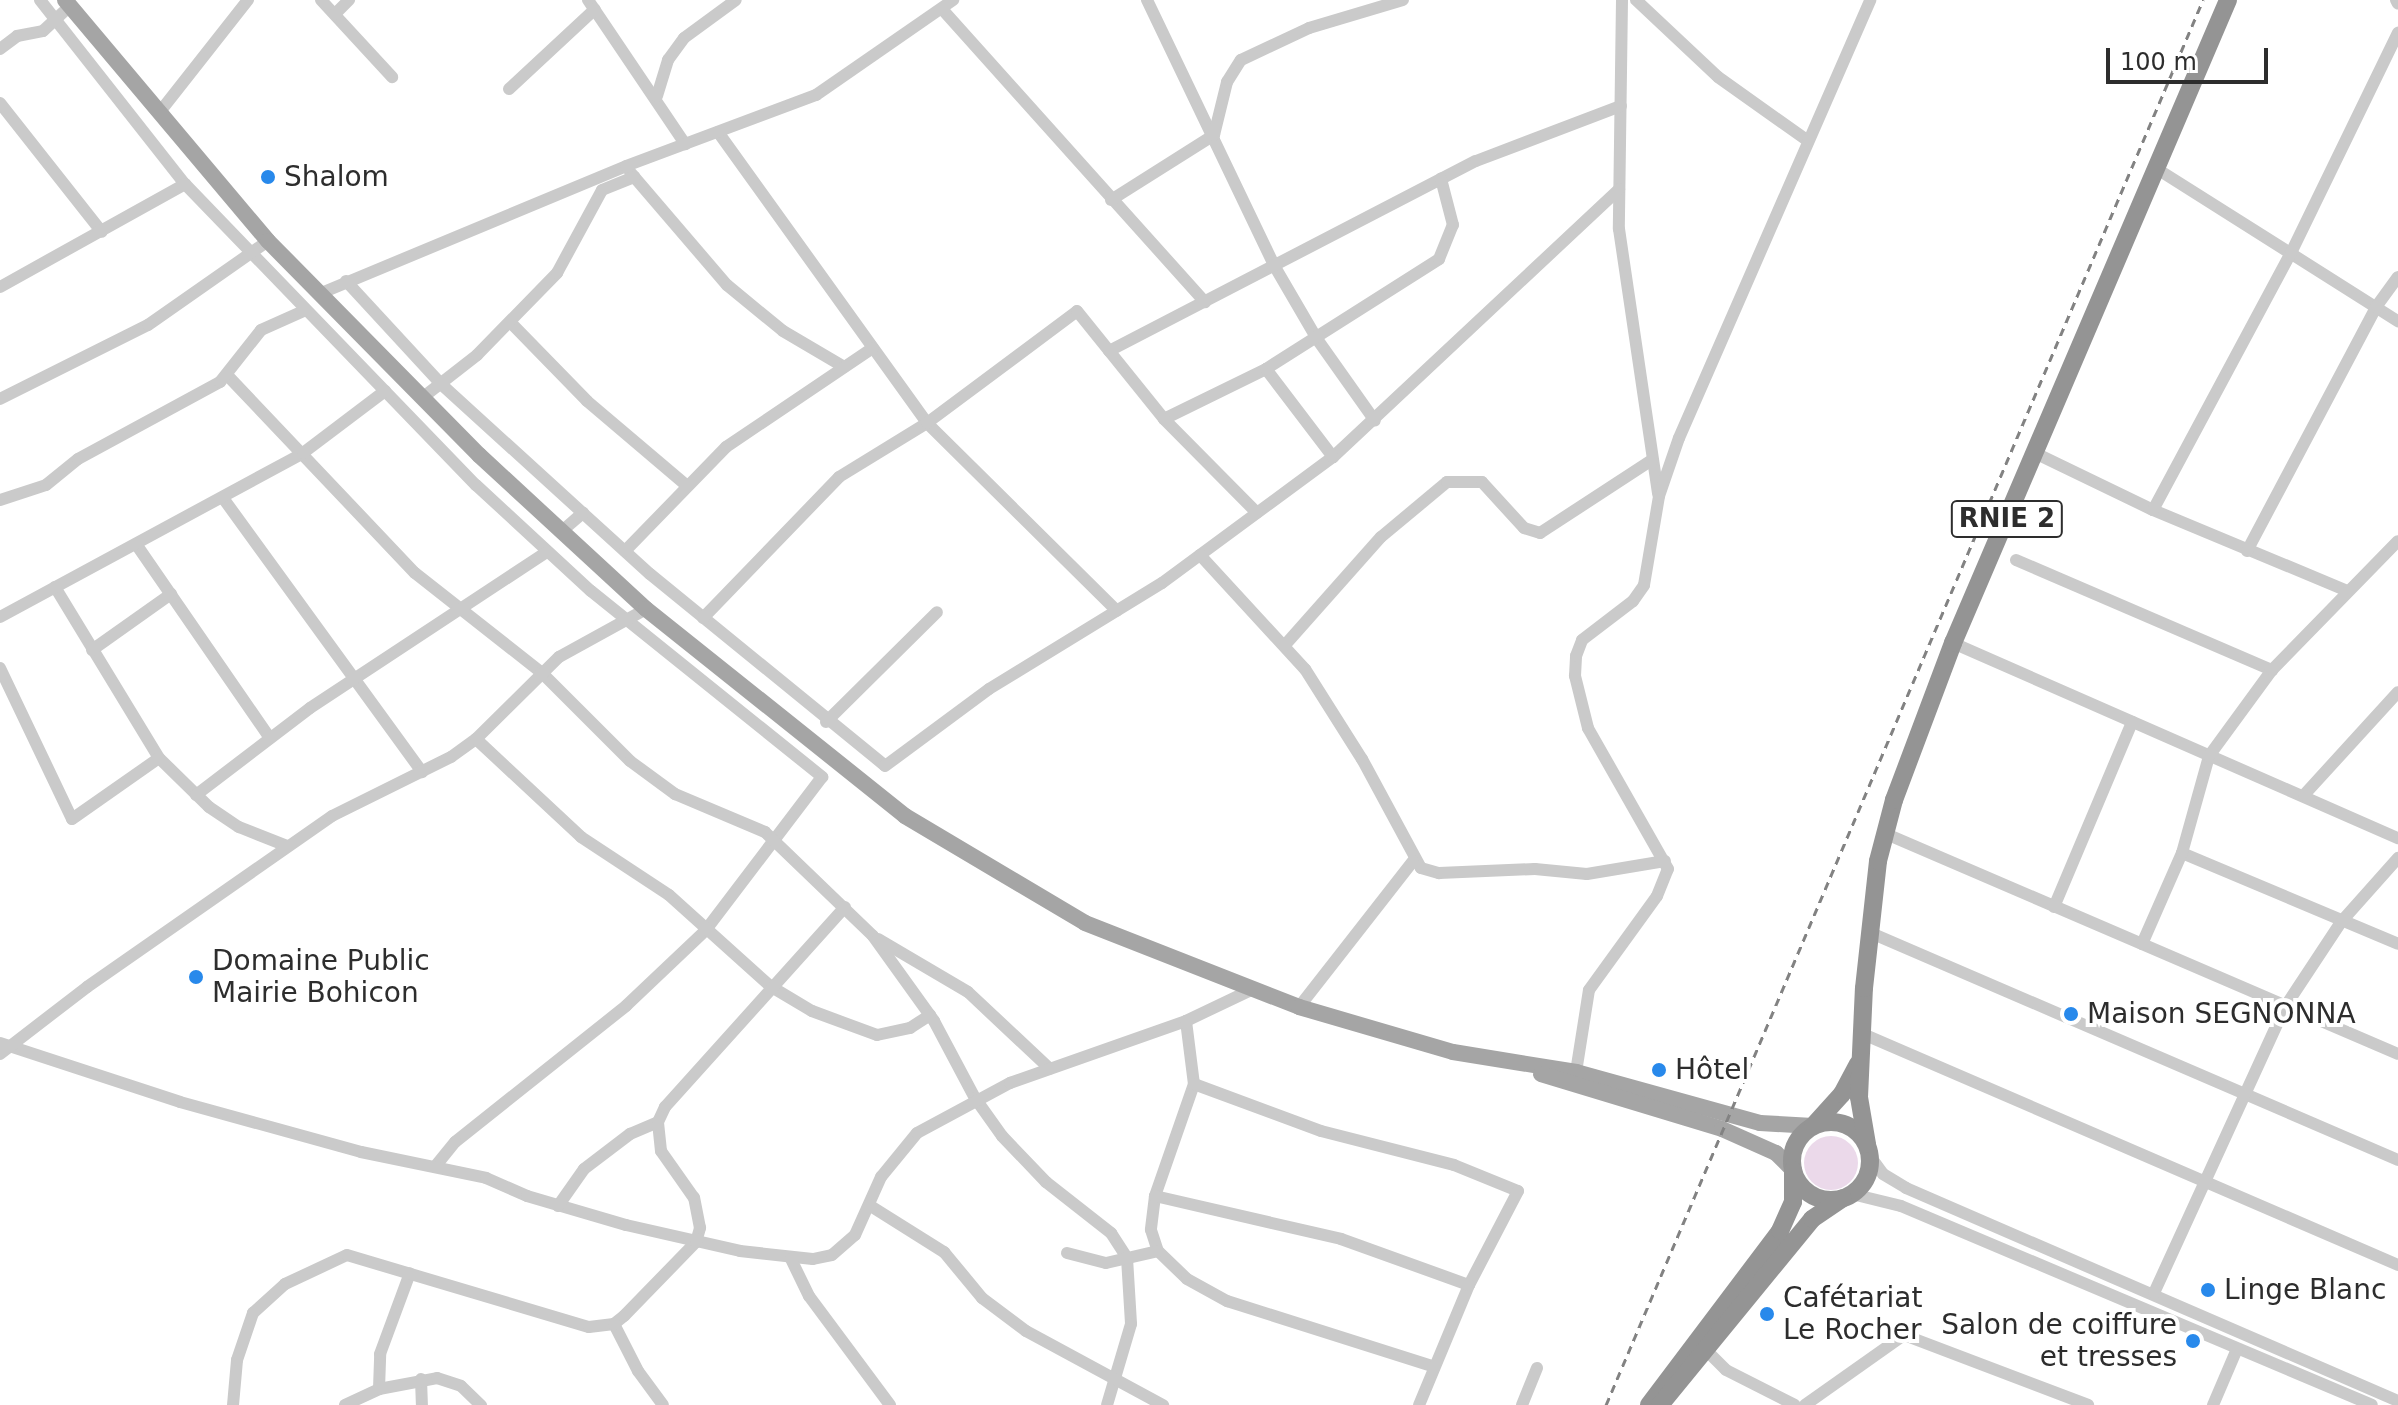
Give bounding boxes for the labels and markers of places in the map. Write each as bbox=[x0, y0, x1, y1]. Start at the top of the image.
place label: Shalom bbox=[284, 160, 389, 194]
marker: Shalom bbox=[259, 168, 277, 186]
place label: Domaine Public Mairie Bohicon bbox=[212, 944, 430, 1010]
marker: Domaine Public Mairie Bohicon bbox=[187, 968, 205, 986]
place label: Maison SEGNONNA bbox=[2087, 997, 2356, 1031]
marker: Maison SEGNONNA bbox=[2062, 1005, 2080, 1023]
place label: Hôtel bbox=[1675, 1053, 1749, 1087]
marker: Hôtel bbox=[1650, 1061, 1668, 1079]
place label: Linge Blanc bbox=[2224, 1273, 2386, 1307]
place label: Cafétariat Le Rocher bbox=[1783, 1281, 1922, 1347]
marker: Linge Blanc bbox=[2199, 1281, 2217, 1299]
marker: Cafétariat Le Rocher bbox=[1758, 1305, 1776, 1323]
place label: Salon de coiffure et tresses bbox=[1941, 1308, 2177, 1374]
marker: Salon de coiffure et tresses bbox=[2184, 1332, 2202, 1350]

